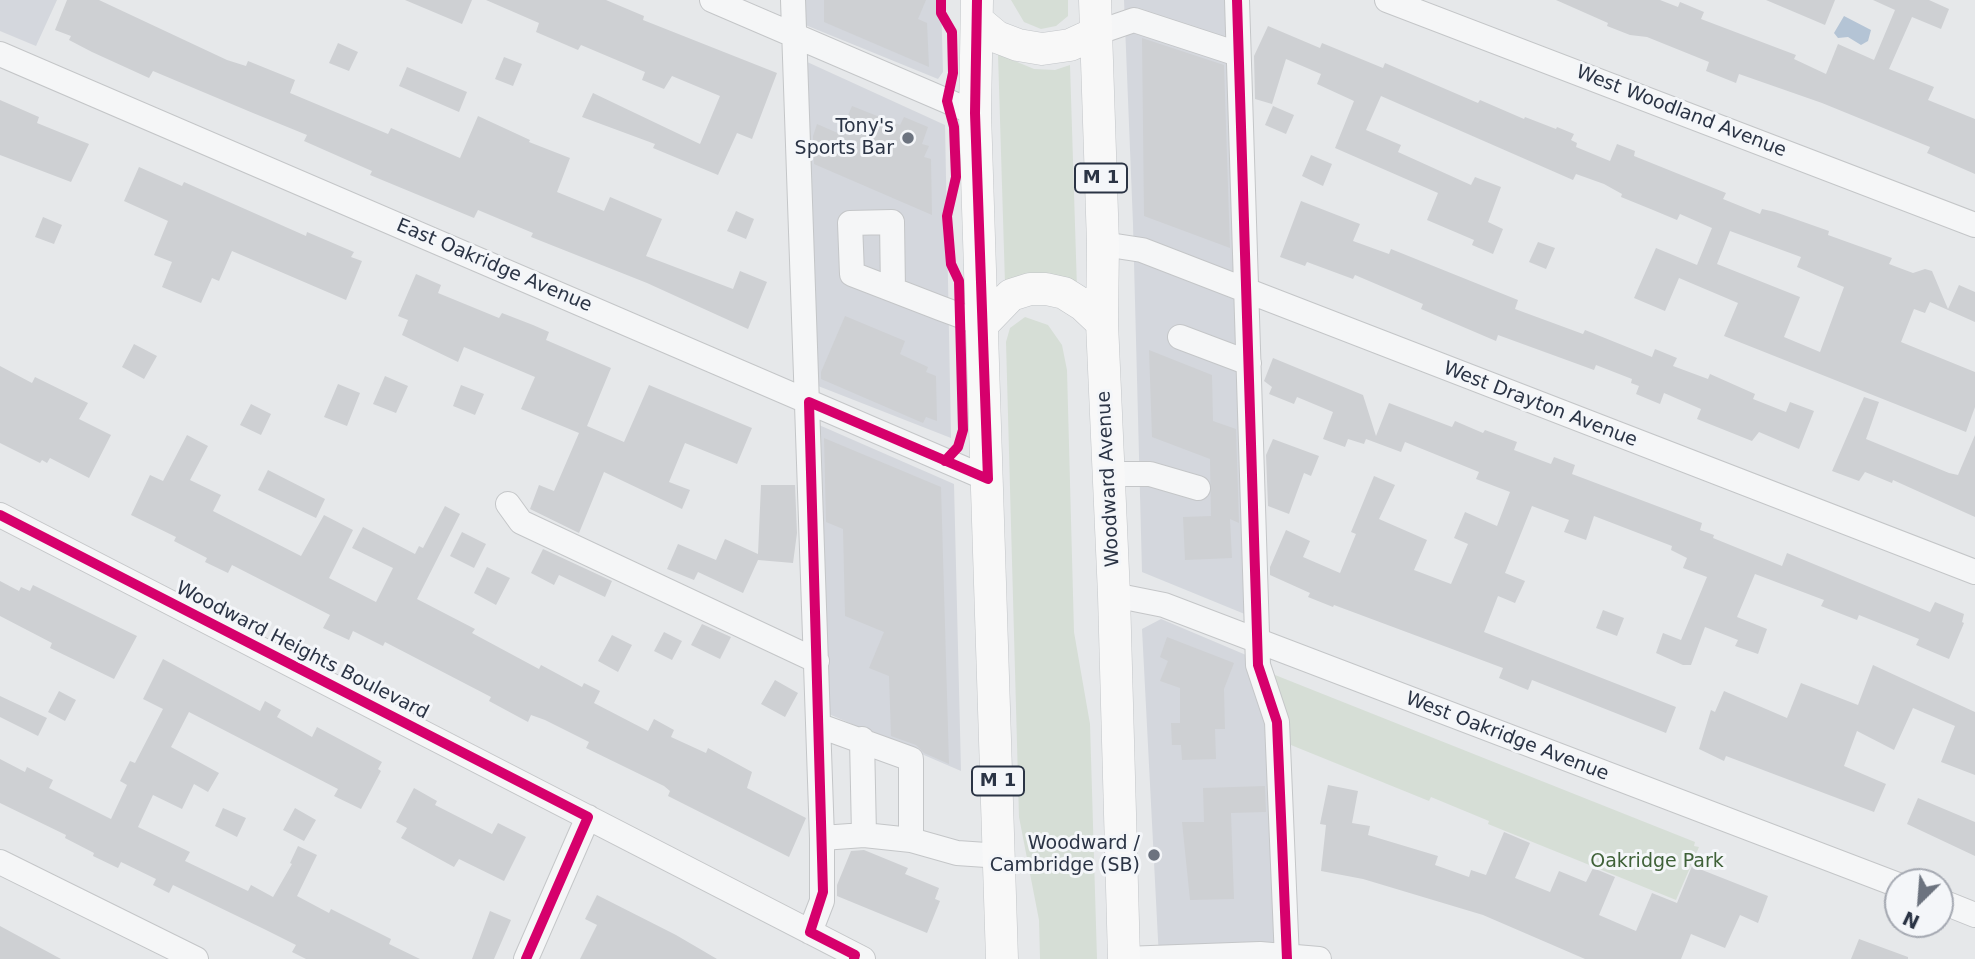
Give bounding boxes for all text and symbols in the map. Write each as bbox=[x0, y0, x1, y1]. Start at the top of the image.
street label: West Woodland Avenue bbox=[1573, 61, 1789, 163]
place label: Tony's Sports Bar bbox=[795, 116, 894, 160]
marker: Tony's Sports Bar bbox=[900, 130, 916, 146]
road number: M 1 bbox=[1075, 163, 1127, 192]
street label: East Oakridge Avenue bbox=[393, 214, 595, 318]
street label: West Drayton Avenue bbox=[1440, 357, 1640, 453]
street label: Woodward Avenue bbox=[1093, 390, 1125, 568]
street label: Woodward Heights Boulevard bbox=[172, 577, 432, 725]
street label: West Oakridge Avenue bbox=[1402, 688, 1612, 786]
road number: M 1 bbox=[972, 766, 1024, 796]
place label: Woodward / Cambridge (SB) bbox=[990, 833, 1140, 877]
marker: Woodward / Cambridge (SB) bbox=[1146, 847, 1162, 863]
park label: Oakridge Park bbox=[1590, 851, 1724, 873]
north arrow bbox=[1884, 868, 1954, 938]
text: N bbox=[1899, 907, 1923, 934]

